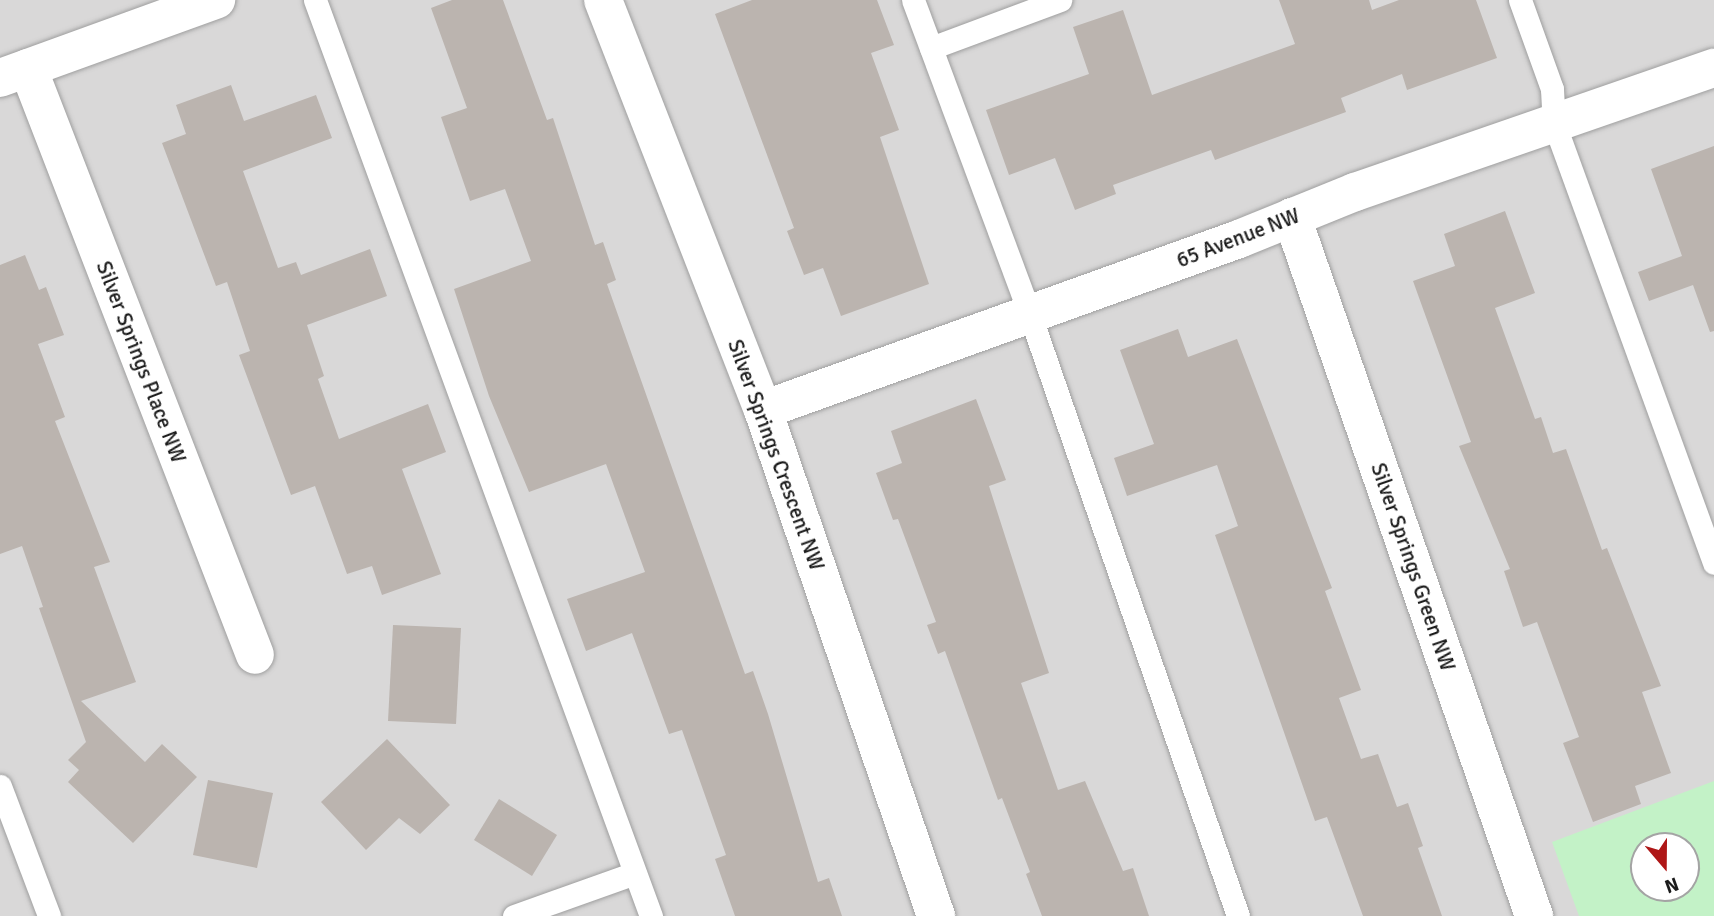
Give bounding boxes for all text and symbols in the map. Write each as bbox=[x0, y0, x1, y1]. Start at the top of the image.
street label: 65 Avenue NW bbox=[1173, 203, 1303, 273]
street label: Silver Springs Place NW bbox=[91, 258, 191, 466]
street label: Silver Springs Crescent NW bbox=[722, 336, 830, 574]
street label: Silver Springs Green NW bbox=[1366, 460, 1460, 674]
north arrow bbox=[1630, 832, 1700, 902]
text: N bbox=[1661, 871, 1682, 898]

